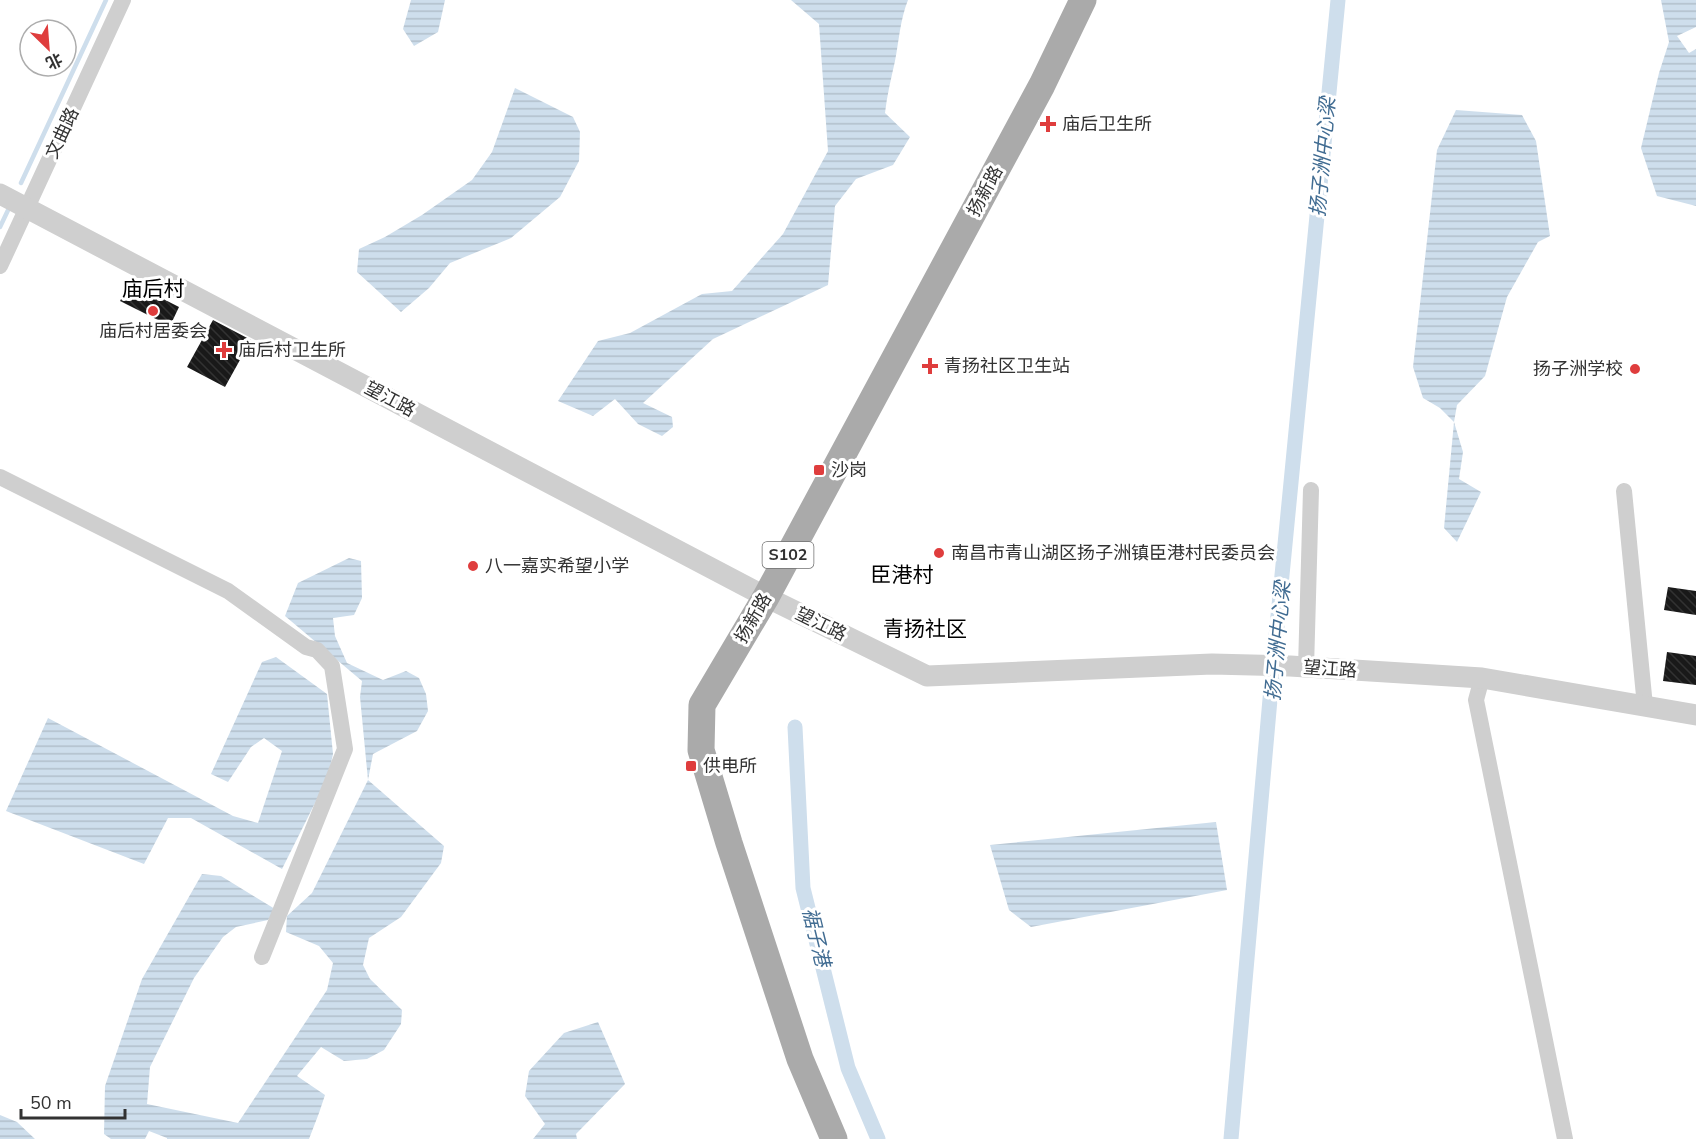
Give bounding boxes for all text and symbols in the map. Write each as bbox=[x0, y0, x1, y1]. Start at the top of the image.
north arrow bbox=[18, 18, 78, 78]
text: 北 bbox=[42, 47, 66, 74]
water label: 扬子洲中心梁 bbox=[1304, 94, 1342, 218]
street label: 文曲路 bbox=[40, 103, 84, 163]
place label: 庙后卫生所 bbox=[1062, 112, 1152, 136]
marker: 庙后卫生所 bbox=[1039, 115, 1057, 133]
street label: 扬新路 bbox=[962, 162, 1008, 220]
district label: 庙后村 bbox=[122, 275, 185, 303]
marker: 庙后村居委会 bbox=[146, 304, 160, 318]
place label: 庙后村居委会 bbox=[99, 319, 207, 343]
place label: 庙后村卫生所 bbox=[238, 338, 346, 362]
marker: 庙后村卫生所 bbox=[215, 341, 233, 359]
place label: 青扬社区卫生站 bbox=[944, 354, 1070, 378]
marker: 青扬社区卫生站 bbox=[921, 357, 939, 375]
place label: 扬子洲学校 bbox=[1533, 357, 1623, 381]
marker: 扬子洲学校 bbox=[1628, 362, 1642, 376]
street label: 望江路 bbox=[361, 376, 419, 422]
place label: 沙岗 bbox=[831, 458, 867, 482]
marker: 沙岗 bbox=[812, 463, 826, 477]
place label: 南昌市青山湖区扬子洲镇臣港村民委员会 bbox=[951, 541, 1275, 565]
road number: S102 bbox=[762, 542, 814, 568]
marker: 南昌市青山湖区扬子洲镇臣港村民委员会 bbox=[932, 546, 946, 560]
place label: 八一嘉实希望小学 bbox=[485, 554, 629, 578]
marker: 八一嘉实希望小学 bbox=[466, 559, 480, 573]
district label: 臣港村 bbox=[871, 561, 934, 589]
water label: 扬子洲中心梁 bbox=[1259, 578, 1297, 702]
street label: 扬新路 bbox=[729, 589, 777, 647]
street label: 望江路 bbox=[791, 601, 851, 647]
district label: 青扬社区 bbox=[883, 615, 967, 643]
street label: 望江路 bbox=[1302, 655, 1358, 683]
place label: 供电所 bbox=[703, 754, 757, 778]
marker: 供电所 bbox=[684, 759, 698, 773]
water label: 裾子港 bbox=[796, 905, 837, 972]
scale bar bbox=[21, 1082, 124, 1120]
text: 50 m bbox=[30, 1091, 72, 1115]

